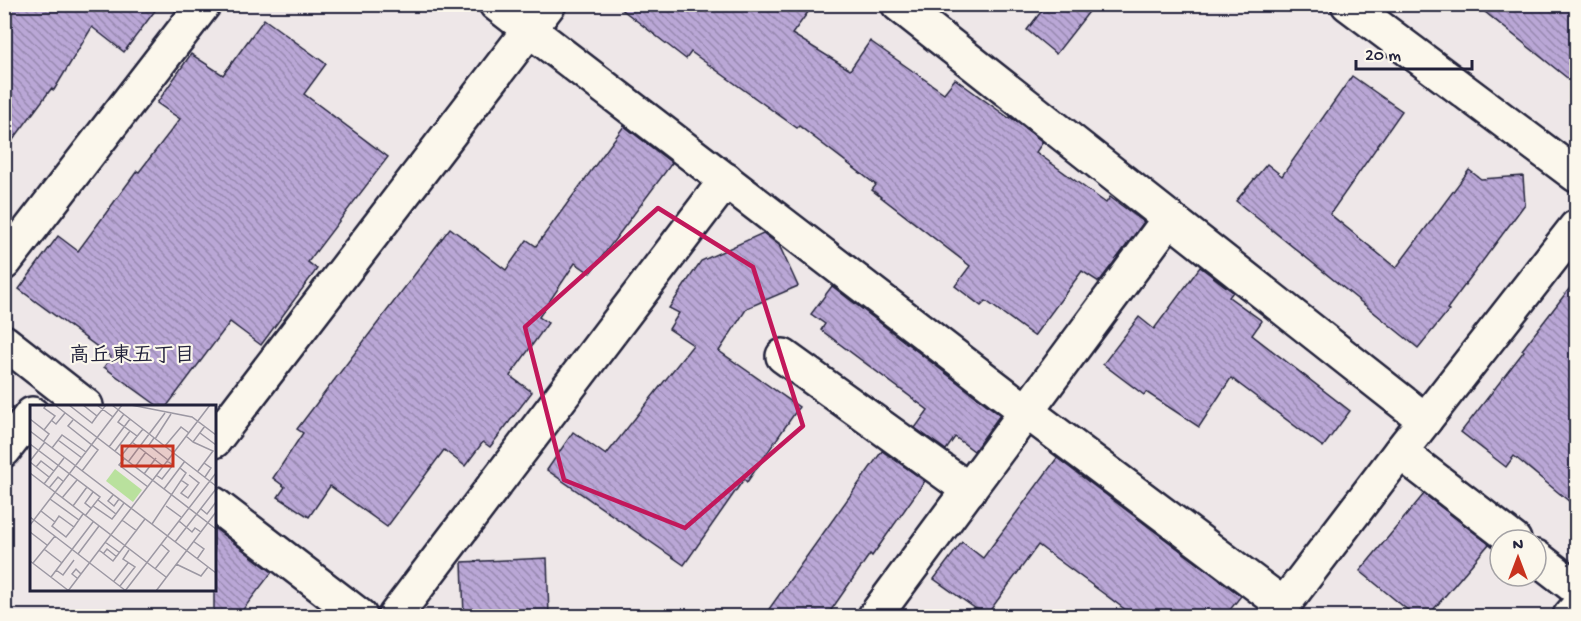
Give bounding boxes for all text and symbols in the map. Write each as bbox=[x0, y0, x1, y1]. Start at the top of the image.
scale bar bbox=[1356, 33, 1472, 71]
text: 20 m bbox=[1365, 46, 1401, 67]
district label: 高丘東五丁目 bbox=[69, 343, 195, 370]
inset map bbox=[30, 405, 216, 591]
north arrow bbox=[1488, 528, 1548, 588]
text: N bbox=[1513, 537, 1524, 556]

